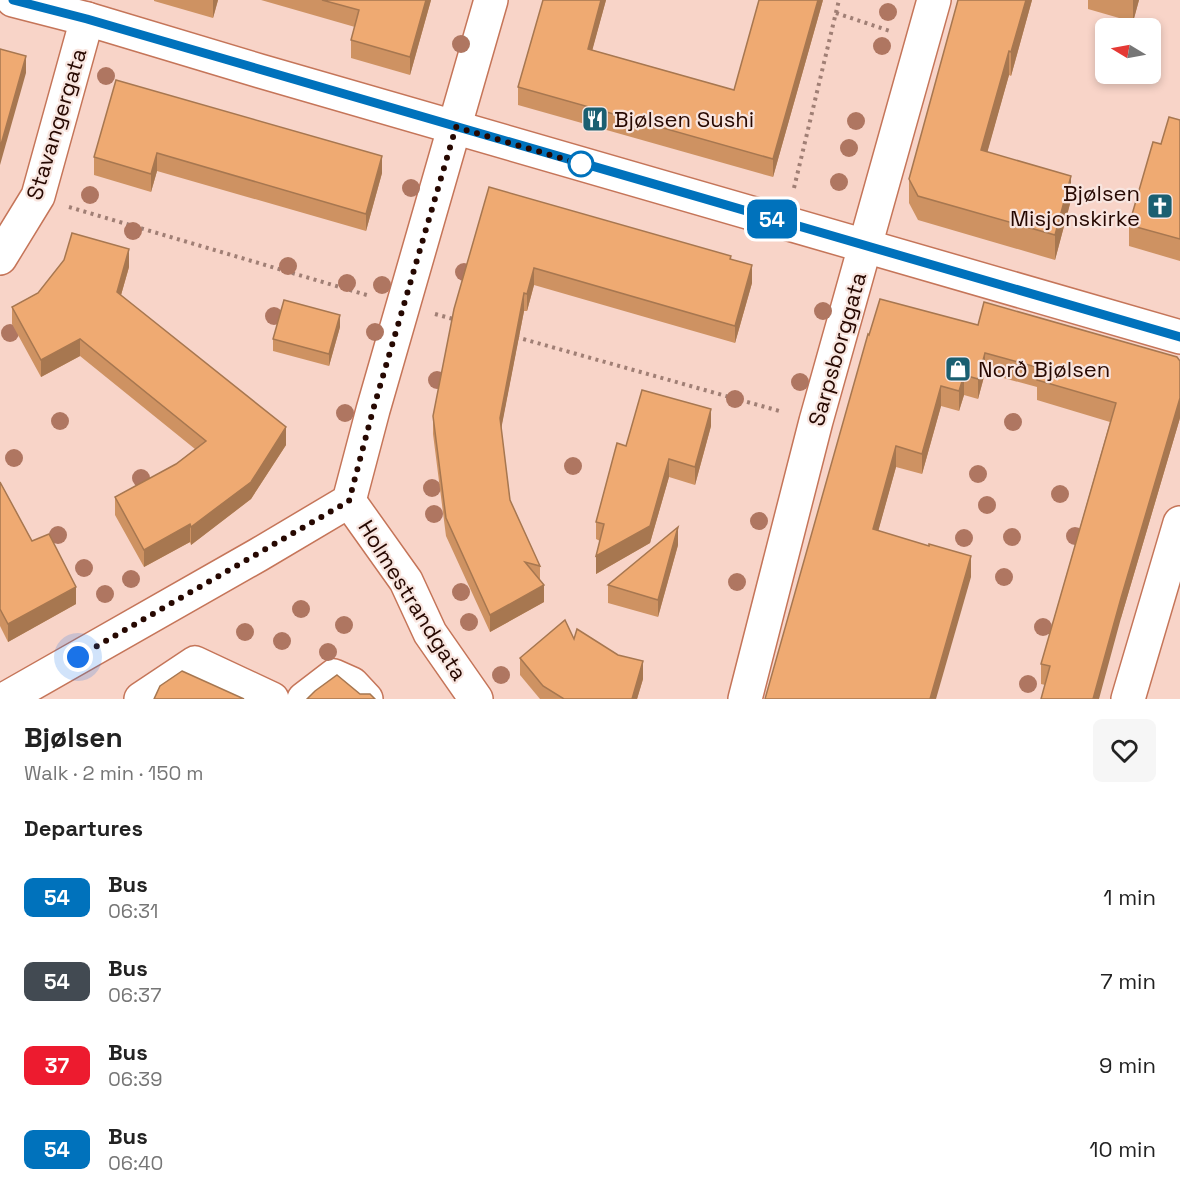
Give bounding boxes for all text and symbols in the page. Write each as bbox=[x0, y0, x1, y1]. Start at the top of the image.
north arrow bbox=[1095, 18, 1161, 84]
map controls bbox=[1095, 18, 1161, 84]
street label: Stavangergata bbox=[20, 44, 92, 203]
restaurant icon: Bjølsen Sushi bbox=[580, 104, 610, 134]
place label: Bjølsen Sushi bbox=[614, 105, 754, 133]
unlabelled marker bbox=[568, 151, 594, 177]
place label: Bjølsen Misjonskirke bbox=[1010, 179, 1140, 232]
church icon: Bjølsen Misjonskirke bbox=[1145, 191, 1175, 221]
line badge: 54 bbox=[745, 200, 799, 238]
text: 54 bbox=[759, 206, 785, 233]
street label: Sarpsborggata bbox=[802, 269, 872, 429]
shop icon: Norð Bjølsen bbox=[943, 354, 973, 384]
place label: Norð Bjølsen bbox=[978, 355, 1110, 383]
street label: Holmestrandgata bbox=[352, 515, 474, 686]
your location bbox=[63, 642, 93, 672]
text: Bjølsen bbox=[24, 719, 123, 755]
button: heart bbox=[1093, 719, 1156, 782]
text: Walk · 2 min · 150 m bbox=[24, 760, 204, 786]
text: Departures bbox=[24, 814, 143, 842]
text: Bus bbox=[108, 870, 148, 898]
text: 1 min bbox=[1103, 883, 1156, 911]
text: 54 bbox=[44, 884, 70, 911]
text: 06:31 bbox=[108, 898, 158, 924]
text: Bus bbox=[108, 954, 148, 982]
text: 7 min bbox=[1100, 967, 1156, 995]
text: 54 bbox=[44, 968, 70, 995]
text: 06:37 bbox=[108, 982, 161, 1008]
text: Bus bbox=[108, 1038, 148, 1066]
text: 9 min bbox=[1099, 1051, 1156, 1079]
text: 37 bbox=[45, 1052, 69, 1079]
text: 06:39 bbox=[108, 1066, 162, 1092]
text: Bus bbox=[108, 1122, 148, 1150]
text: 10 min bbox=[1089, 1135, 1156, 1163]
text: 54 bbox=[44, 1136, 70, 1163]
text: 06:40 bbox=[108, 1150, 163, 1176]

